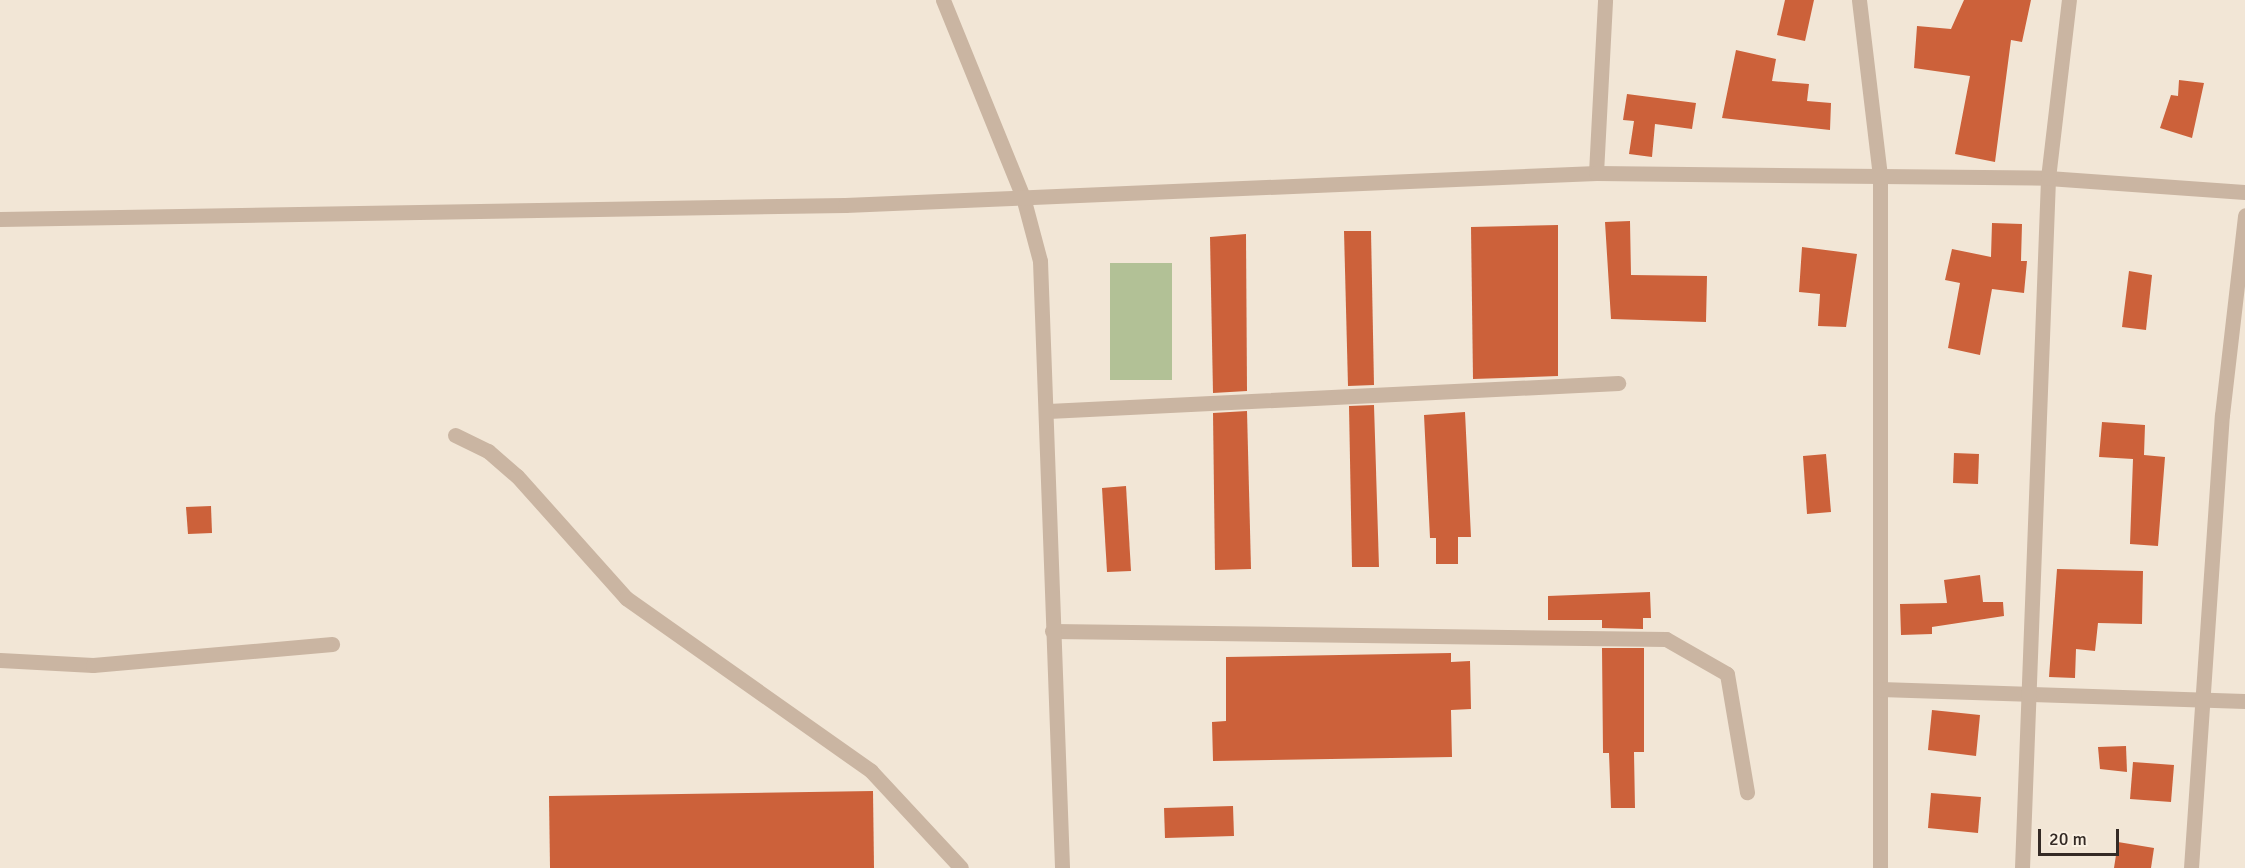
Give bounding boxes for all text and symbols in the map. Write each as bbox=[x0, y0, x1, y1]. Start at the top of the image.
scale bar bbox=[2041, 817, 2122, 855]
text: 20 m bbox=[2049, 828, 2087, 850]

